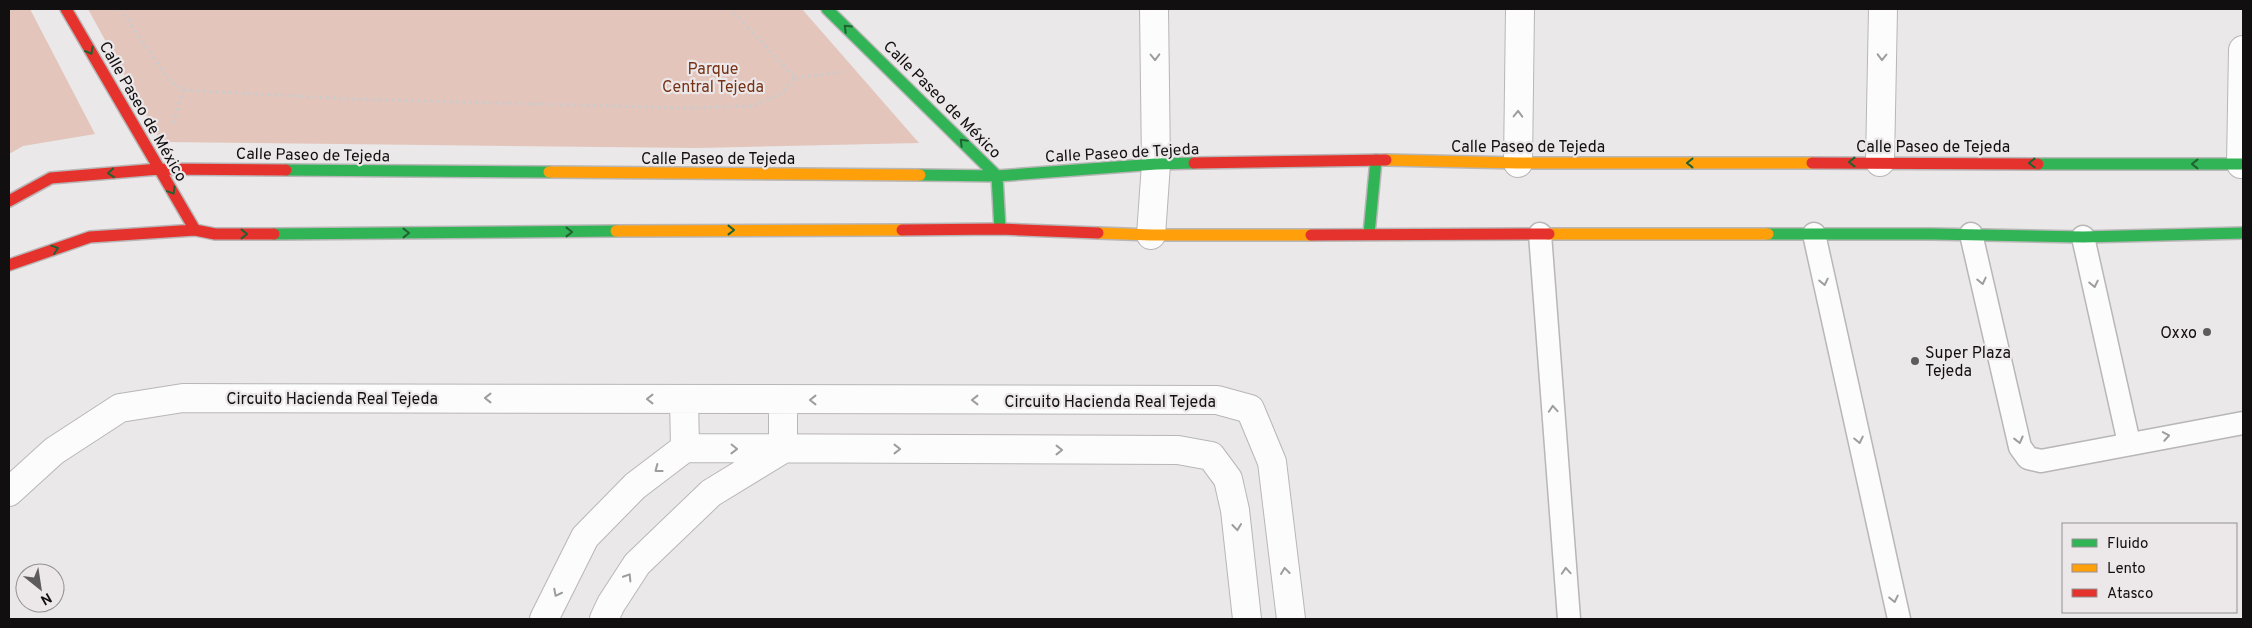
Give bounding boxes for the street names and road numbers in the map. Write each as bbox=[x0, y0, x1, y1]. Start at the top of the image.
street label: Calle Paseo de México bbox=[878, 37, 1005, 164]
street label: Calle Paseo de México bbox=[94, 38, 191, 186]
street label: Calle Paseo de Tejeda bbox=[1451, 138, 1605, 158]
street label: Calle Paseo de Tejeda bbox=[1856, 138, 2010, 158]
street label: Calle Paseo de Tejeda bbox=[1045, 140, 1200, 168]
street label: Calle Paseo de Tejeda bbox=[236, 145, 390, 167]
street label: Calle Paseo de Tejeda bbox=[641, 150, 795, 170]
street label: Circuito Hacienda Real Tejeda bbox=[226, 390, 438, 410]
street label: Circuito Hacienda Real Tejeda bbox=[1004, 393, 1216, 413]

